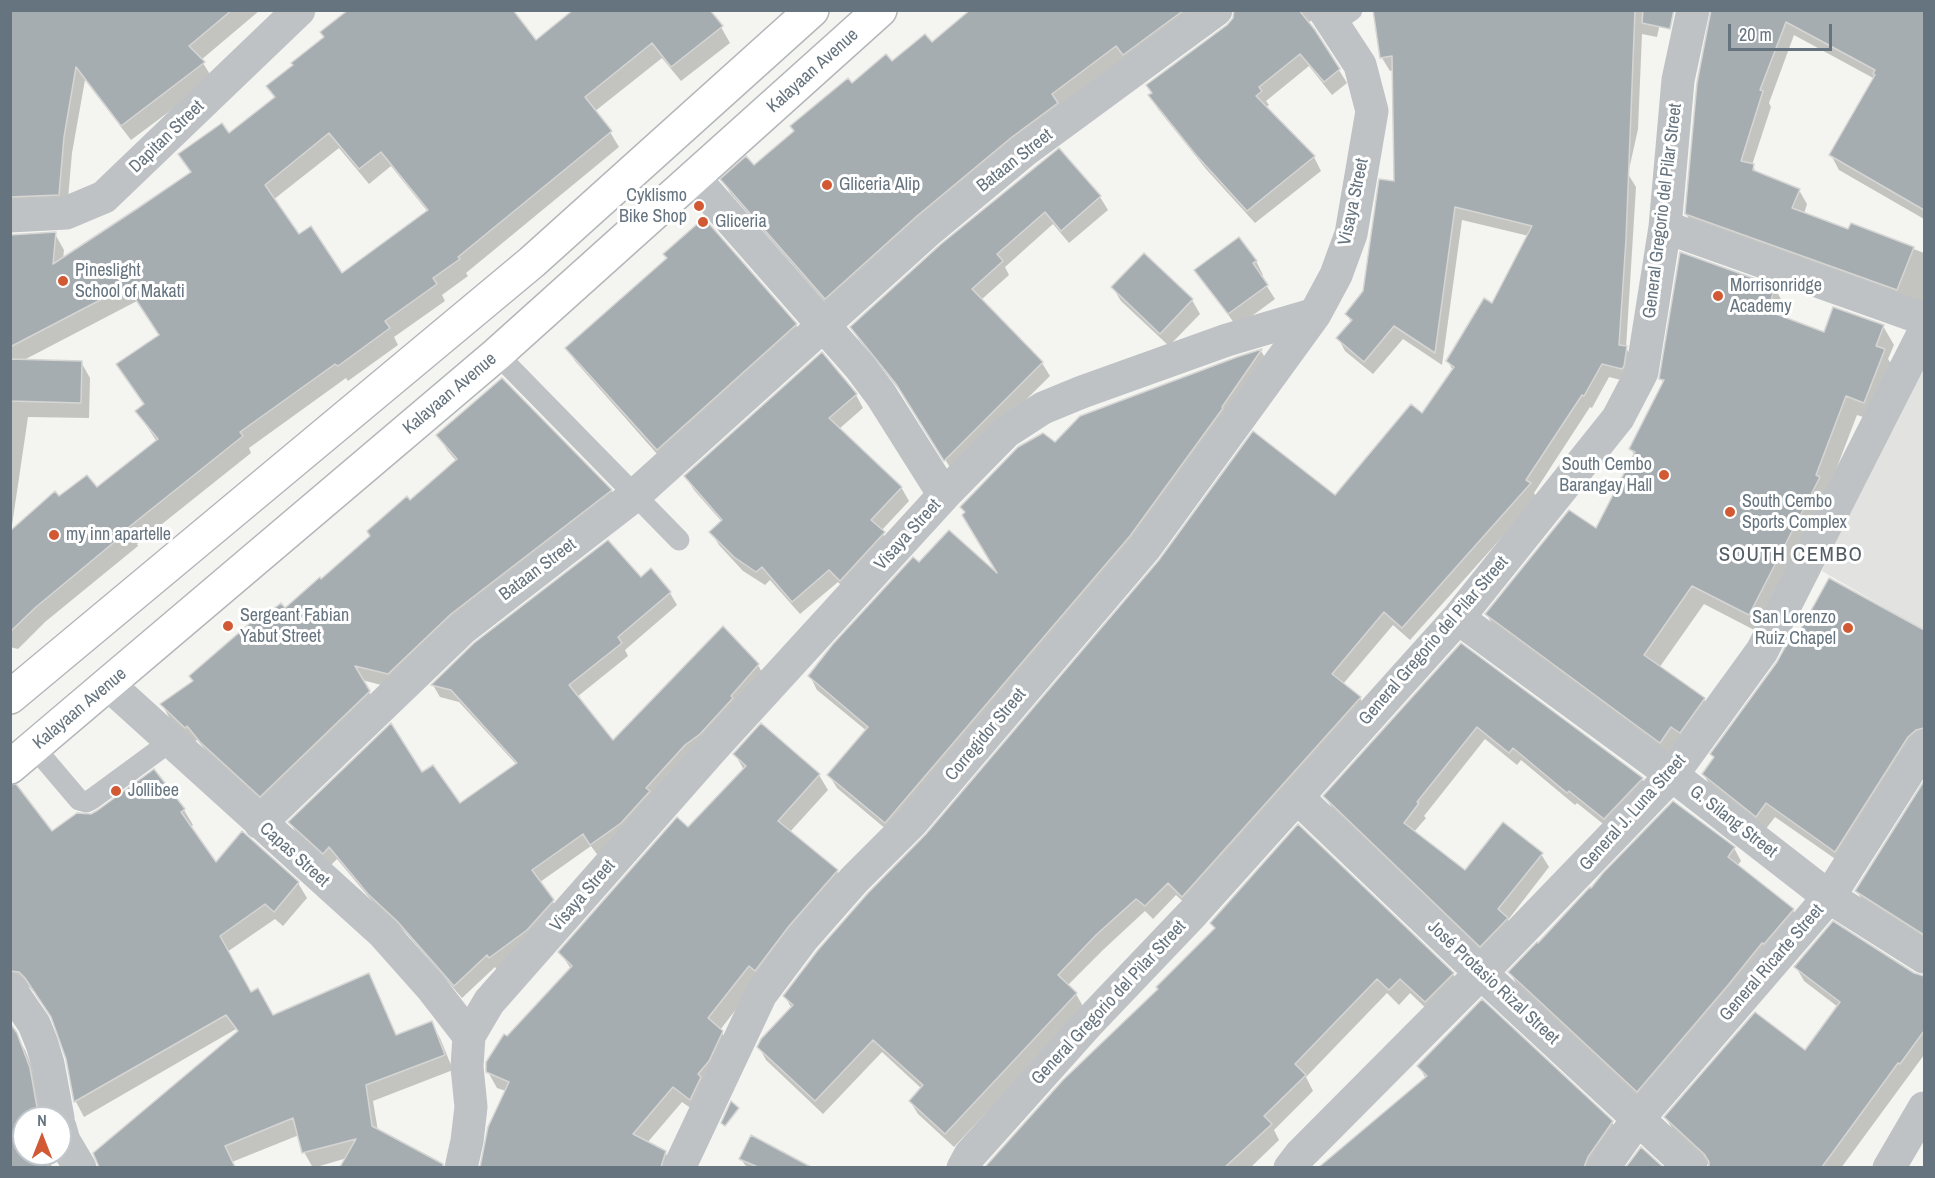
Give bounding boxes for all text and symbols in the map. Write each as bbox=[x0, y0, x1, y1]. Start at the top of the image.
scale bar bbox=[1731, 12, 1834, 50]
text: 20 m bbox=[1739, 22, 1772, 47]
street label: Kalayaan Avenue bbox=[763, 24, 863, 118]
street label: Dapitan Street bbox=[125, 96, 209, 178]
street label: General Gregorio del Pilar Street bbox=[1639, 102, 1687, 320]
street label: Bataan Street bbox=[973, 125, 1057, 197]
street label: Visaya Street bbox=[1334, 157, 1374, 247]
place label: Gliceria Alip bbox=[839, 174, 920, 196]
marker: Gliceria Alip bbox=[820, 178, 834, 192]
place label: Cyklismo Bike Shop bbox=[619, 185, 687, 228]
marker: Cyklismo Bike Shop bbox=[692, 199, 706, 213]
place label: Gliceria bbox=[715, 211, 767, 233]
marker: Gliceria bbox=[696, 215, 710, 229]
place label: Pineslight School of Makati bbox=[75, 260, 185, 302]
marker: Pineslight School of Makati bbox=[56, 274, 70, 288]
place label: Morrisonridge Academy bbox=[1730, 275, 1822, 318]
marker: Morrisonridge Academy bbox=[1711, 289, 1725, 303]
street label: Kalayaan Avenue bbox=[399, 349, 501, 439]
place label: South Cembo Barangay Hall bbox=[1559, 454, 1652, 496]
marker: South Cembo Barangay Hall bbox=[1657, 468, 1671, 482]
place label: South Cembo Sports Complex bbox=[1742, 491, 1847, 534]
street label: Visaya Street bbox=[870, 495, 946, 575]
marker: South Cembo Sports Complex bbox=[1723, 505, 1737, 519]
place label: my inn apartelle bbox=[66, 524, 171, 546]
marker: my inn apartelle bbox=[47, 528, 61, 542]
street label: Bataan Street bbox=[495, 534, 581, 606]
district label: SOUTH CEMBO bbox=[1719, 542, 1863, 568]
street label: General Gregorio del Pilar Street bbox=[1355, 552, 1513, 730]
place label: Sergeant Fabian Yabut Street bbox=[240, 605, 349, 648]
place label: San Lorenzo Ruiz Chapel bbox=[1752, 607, 1836, 650]
marker: Sergeant Fabian Yabut Street bbox=[221, 619, 235, 633]
marker: San Lorenzo Ruiz Chapel bbox=[1841, 621, 1855, 635]
street label: Kalayaan Avenue bbox=[29, 664, 131, 754]
street label: Corregidor Street bbox=[941, 684, 1031, 786]
street label: General J. Luna Street bbox=[1575, 751, 1691, 875]
place label: Jollibee bbox=[128, 780, 179, 802]
street label: G. Silang Street bbox=[1685, 781, 1781, 863]
marker: Jollibee bbox=[109, 784, 123, 798]
street label: Capas Street bbox=[255, 818, 333, 892]
street label: Visaya Street bbox=[546, 856, 620, 936]
street label: General Ricarte Street bbox=[1715, 900, 1829, 1026]
street label: General Gregorio del Pilar Street bbox=[1027, 916, 1191, 1090]
street label: José Protasio Rizal Street bbox=[1423, 917, 1563, 1049]
north arrow bbox=[12, 1106, 72, 1166]
text: N bbox=[37, 1109, 47, 1131]

